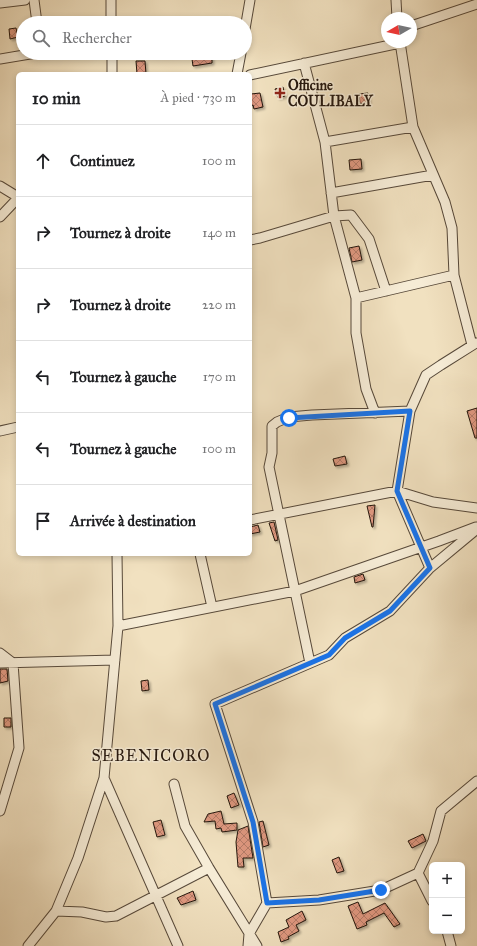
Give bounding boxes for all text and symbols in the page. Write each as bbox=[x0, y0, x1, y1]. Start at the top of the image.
north arrow bbox=[381, 12, 417, 48]
search box bbox=[16, 16, 252, 60]
icon: search bbox=[30, 27, 52, 49]
text: Rechercher bbox=[62, 29, 132, 47]
place label: Officine COULIBALY bbox=[288, 77, 374, 110]
text: 10 min bbox=[32, 88, 80, 109]
marker: Officine COULIBALY bbox=[275, 88, 285, 98]
text: À pied · 730 m bbox=[161, 90, 236, 106]
icon: ahead bbox=[32, 150, 54, 172]
text: Continuez bbox=[70, 152, 135, 170]
text: 100 m bbox=[202, 153, 236, 169]
icon: right bbox=[32, 222, 54, 244]
text: Tournez à droite bbox=[70, 224, 171, 242]
text: 140 m bbox=[202, 225, 236, 241]
icon: right bbox=[32, 294, 54, 316]
text: Tournez à droite bbox=[70, 296, 171, 314]
text: 220 m bbox=[202, 297, 236, 313]
icon: left bbox=[32, 366, 54, 388]
text: Tournez à gauche bbox=[70, 368, 177, 386]
text: 170 m bbox=[203, 369, 236, 385]
route start bbox=[280, 409, 298, 427]
icon: left bbox=[32, 438, 54, 460]
text: Tournez à gauche bbox=[70, 440, 177, 458]
text: 100 m bbox=[202, 441, 236, 457]
icon: arrive bbox=[32, 510, 54, 532]
text: Arrivée à destination bbox=[70, 512, 196, 530]
district label: SEBENICORO bbox=[92, 746, 210, 765]
map controls bbox=[429, 862, 465, 934]
button: + bbox=[429, 862, 465, 898]
route end bbox=[372, 881, 390, 899]
button: − bbox=[429, 898, 465, 934]

